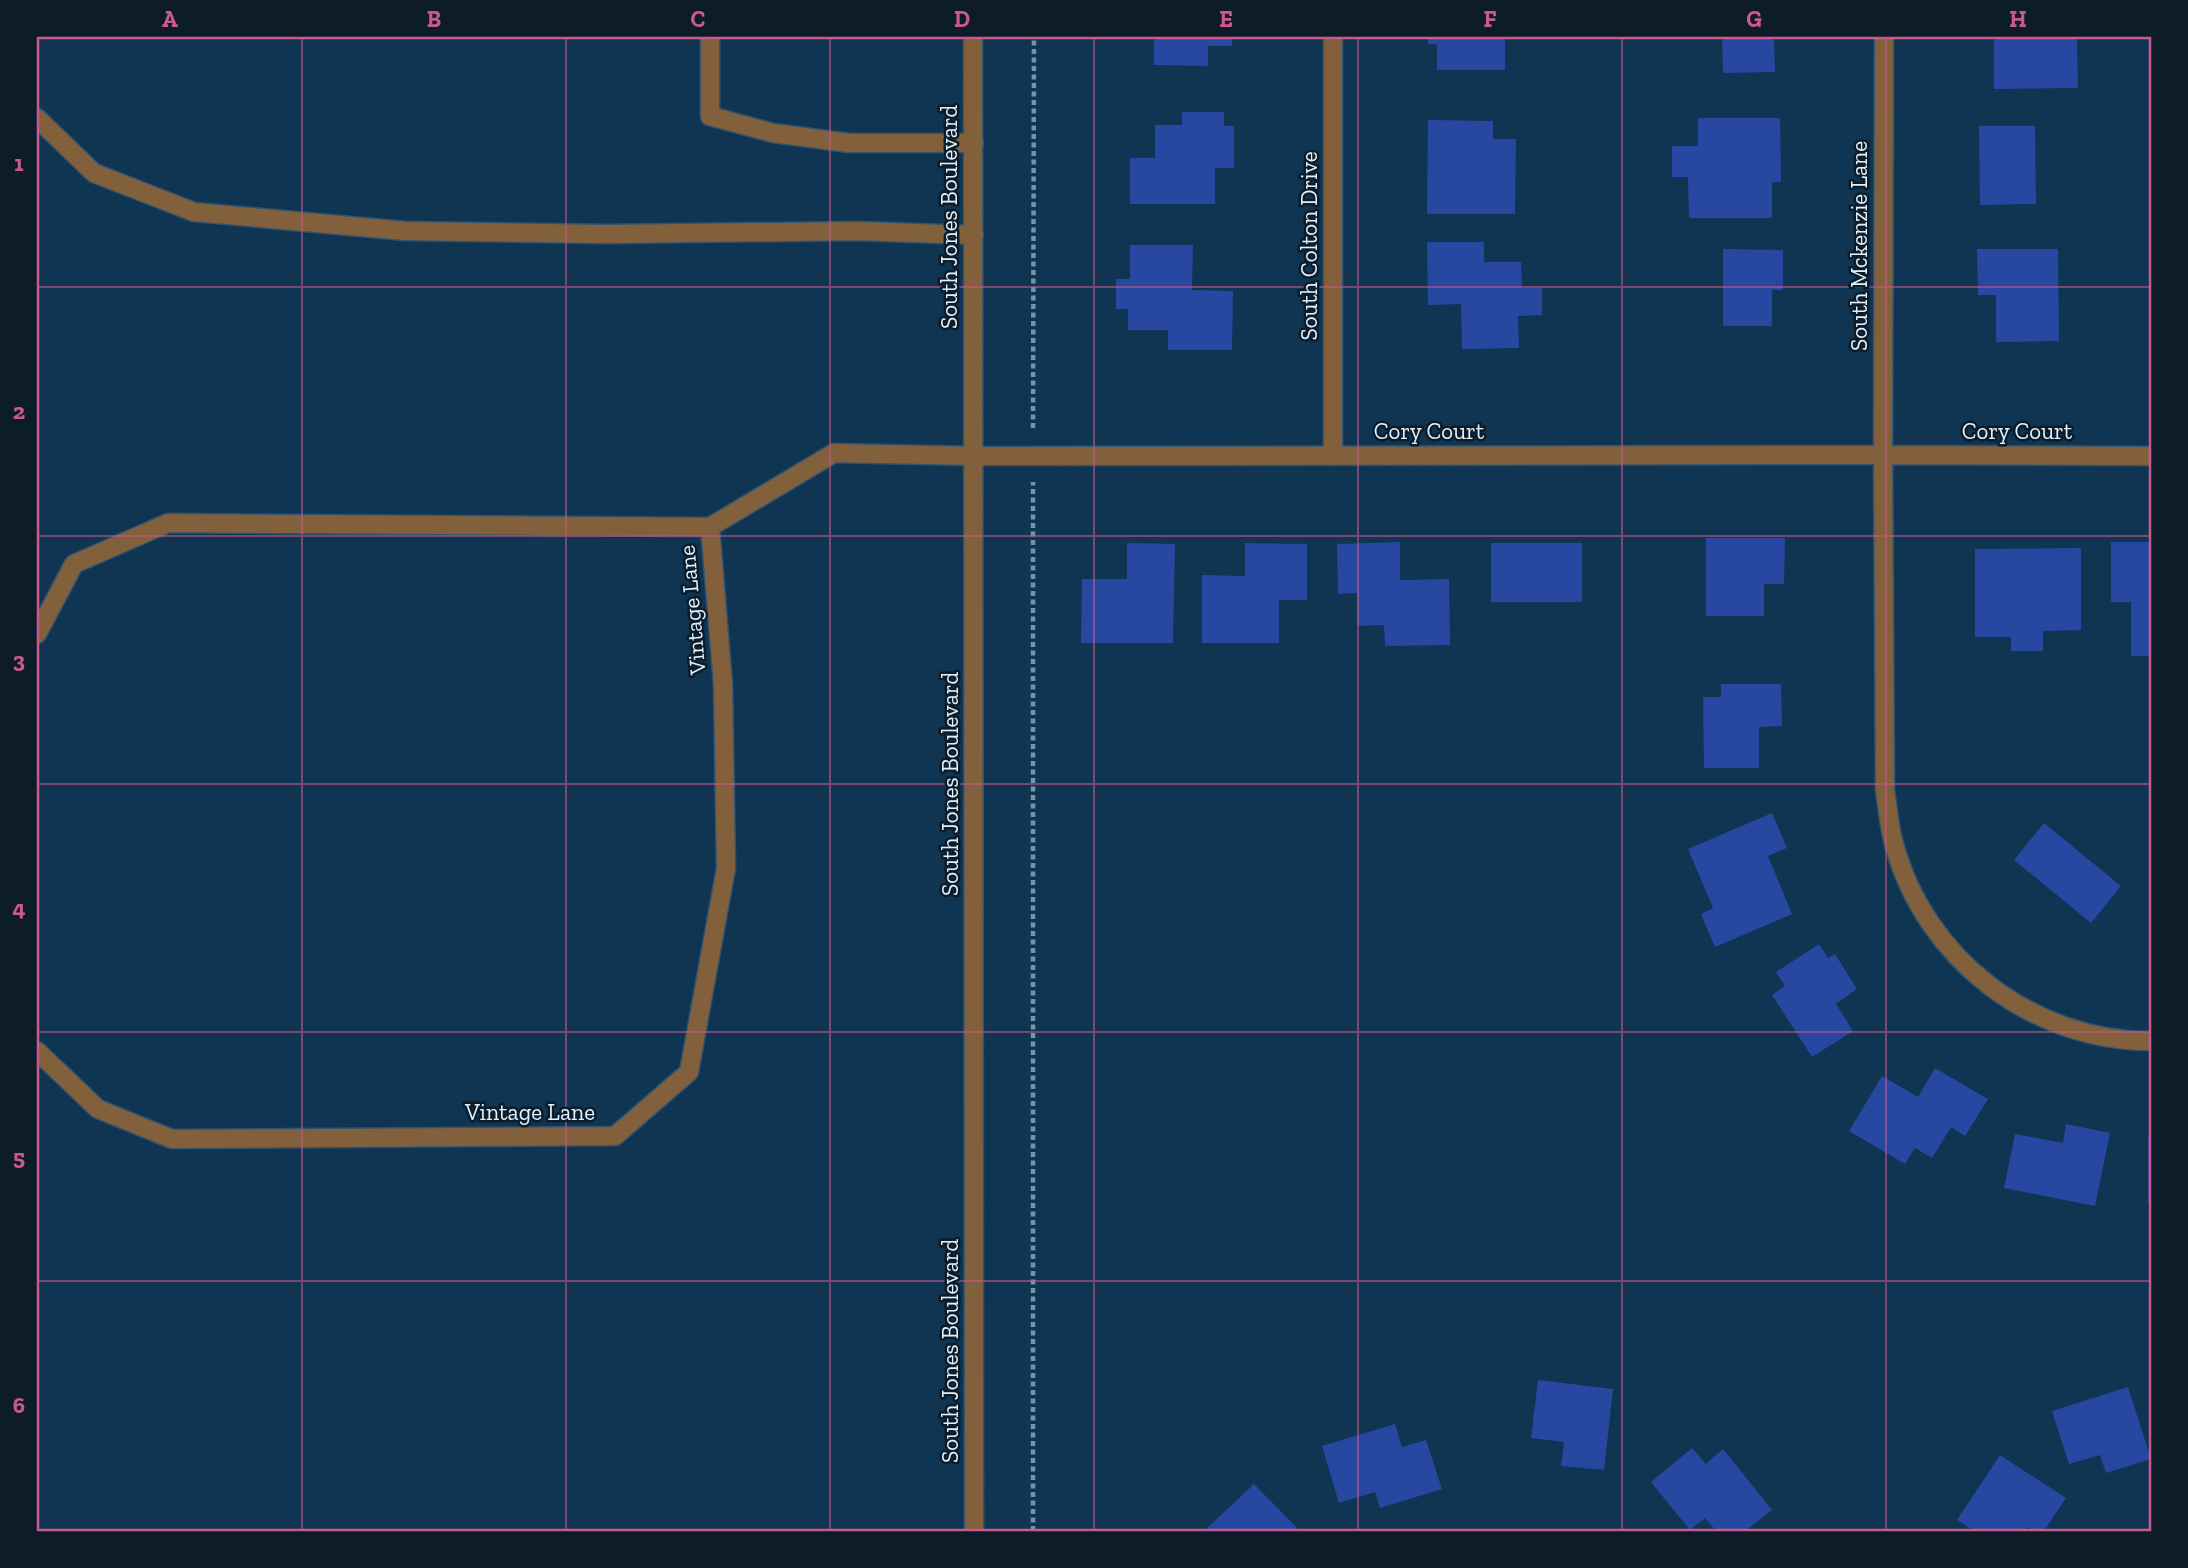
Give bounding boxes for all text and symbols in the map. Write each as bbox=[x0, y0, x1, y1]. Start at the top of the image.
text: A bbox=[162, 5, 178, 33]
text: B bbox=[427, 5, 441, 33]
text: C bbox=[691, 5, 705, 33]
text: D bbox=[954, 5, 970, 33]
text: E bbox=[1219, 5, 1233, 33]
text: F bbox=[1483, 5, 1497, 33]
text: G bbox=[1746, 5, 1762, 33]
text: H bbox=[2009, 5, 2027, 33]
street label: South Jones Boulevard bbox=[935, 105, 963, 329]
street label: South Mckenzie Lane bbox=[1845, 141, 1873, 351]
text: 1 bbox=[14, 149, 24, 177]
street label: South Colton Drive bbox=[1295, 151, 1323, 341]
text: 2 bbox=[13, 397, 25, 425]
street label: Cory Court bbox=[1374, 417, 1485, 445]
street label: Cory Court bbox=[1962, 417, 2073, 445]
street label: Vintage Lane bbox=[672, 544, 712, 677]
text: 3 bbox=[13, 646, 25, 674]
street label: South Jones Boulevard bbox=[936, 672, 964, 896]
text: 4 bbox=[12, 894, 26, 922]
street label: Vintage Lane bbox=[464, 1098, 595, 1126]
text: 5 bbox=[13, 1143, 25, 1171]
street label: South Jones Boulevard bbox=[936, 1239, 964, 1463]
text: 6 bbox=[13, 1391, 25, 1419]

